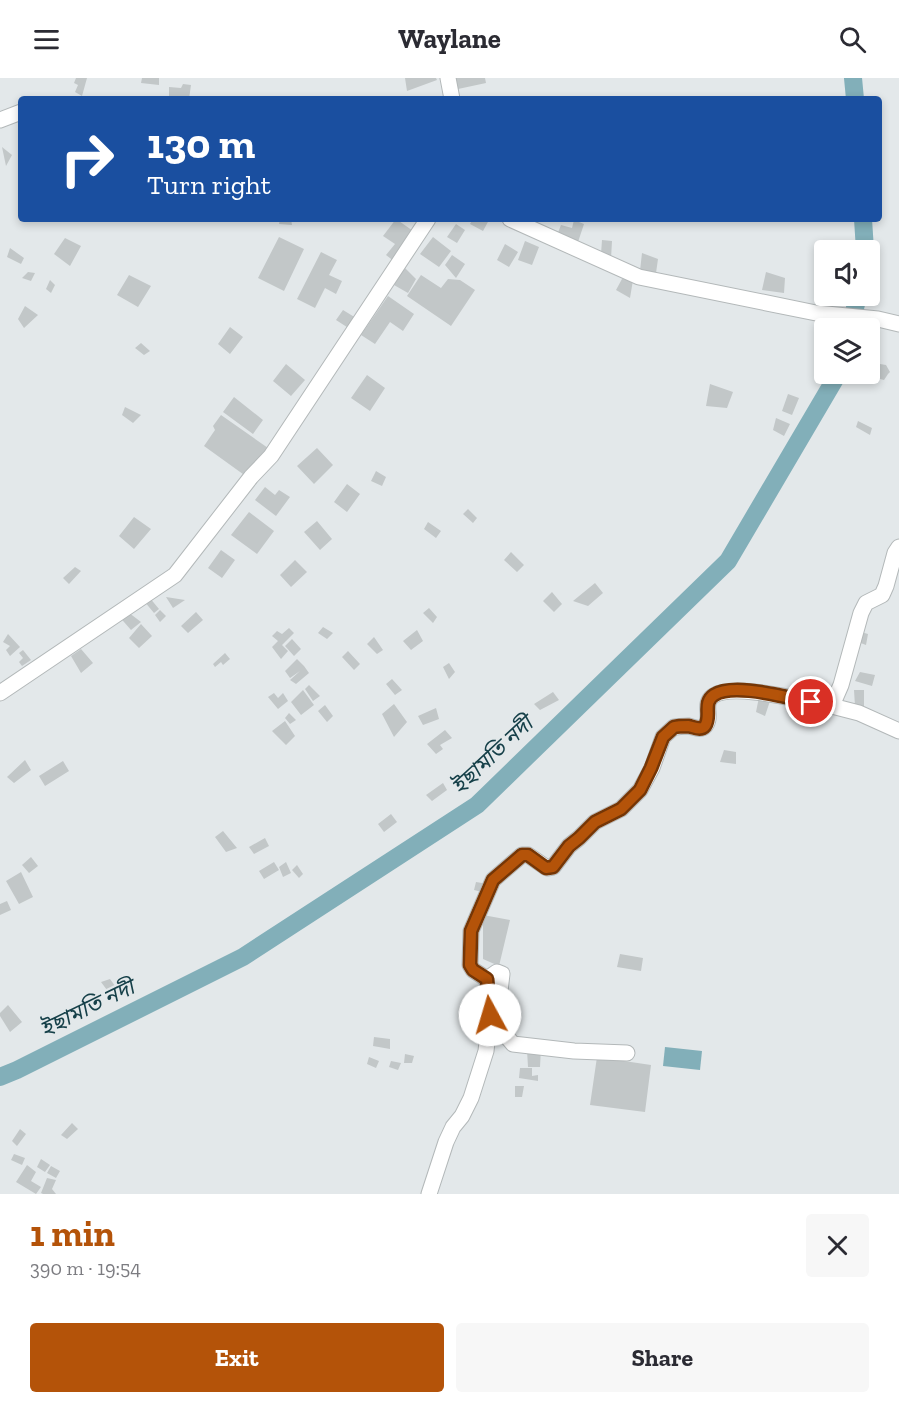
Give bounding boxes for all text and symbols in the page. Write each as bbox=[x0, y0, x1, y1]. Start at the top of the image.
icon: menu bbox=[30, 23, 63, 56]
text: Waylane bbox=[398, 23, 501, 55]
icon: search bbox=[836, 23, 869, 56]
text: 130 m bbox=[147, 118, 255, 169]
icon: right bbox=[48, 120, 126, 198]
text: Turn right bbox=[147, 169, 271, 201]
map controls bbox=[814, 240, 880, 384]
button: sound bbox=[814, 240, 880, 306]
button: layers bbox=[814, 318, 880, 384]
pin bbox=[785, 676, 836, 727]
icon: arrive bbox=[794, 685, 827, 718]
water label: ইছামতি নদী bbox=[445, 708, 542, 800]
water label: ইছামতি নদী bbox=[35, 972, 142, 1042]
position arrow bbox=[458, 983, 522, 1047]
text: 1 min bbox=[30, 1212, 115, 1255]
button: close bbox=[806, 1214, 869, 1277]
text: 390 m · 19:54 bbox=[30, 1256, 141, 1280]
button: Exit bbox=[30, 1323, 444, 1392]
button: Share bbox=[456, 1323, 869, 1392]

